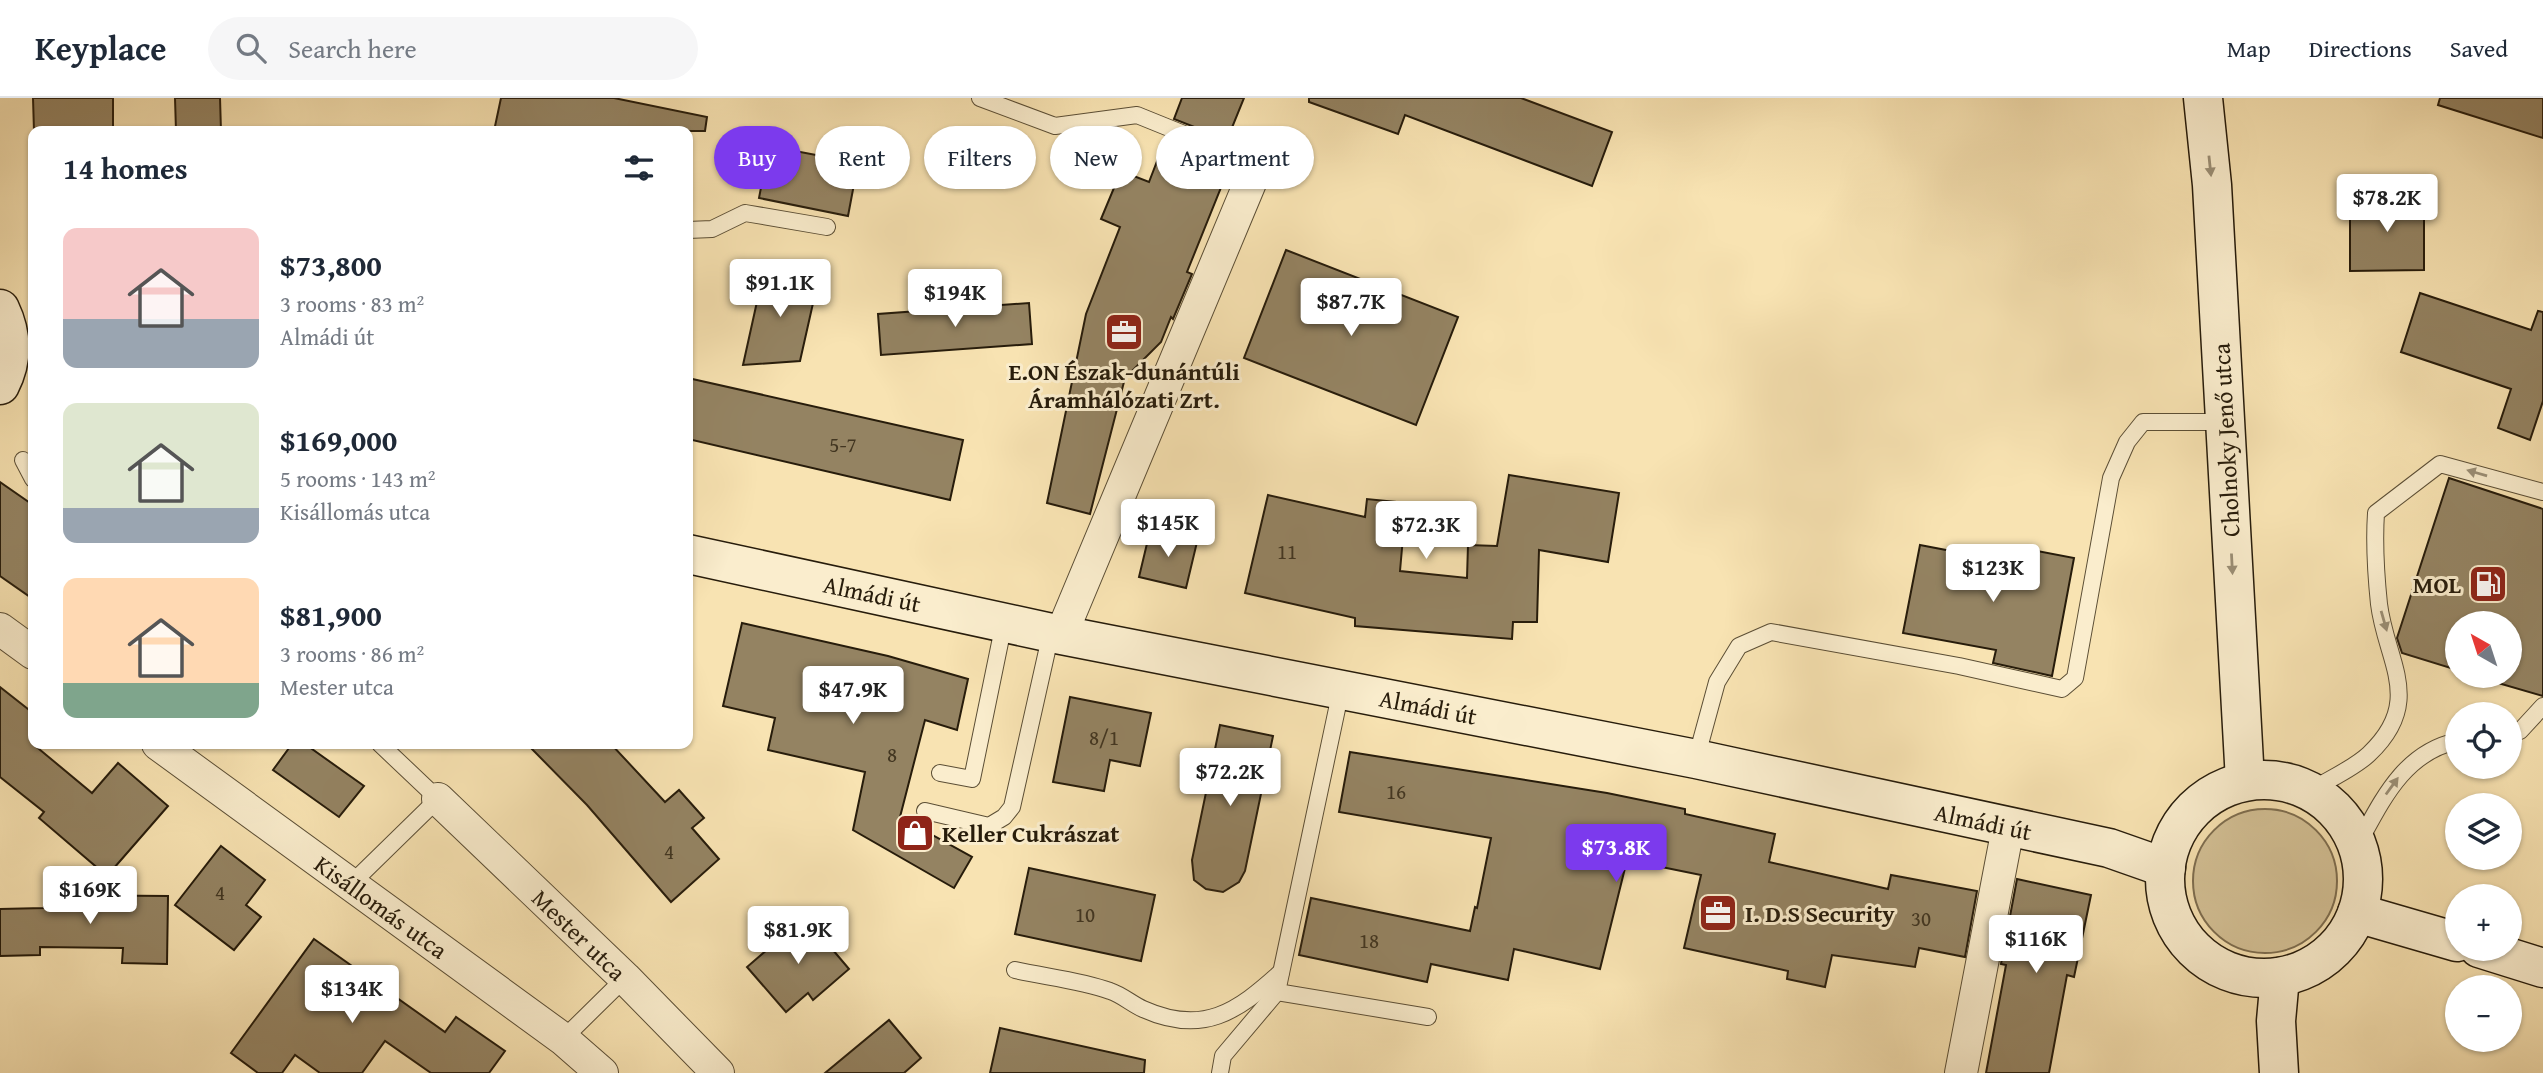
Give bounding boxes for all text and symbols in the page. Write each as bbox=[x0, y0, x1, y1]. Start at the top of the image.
search box bbox=[208, 17, 698, 80]
text: Keyplace bbox=[35, 24, 166, 72]
icon: search bbox=[232, 29, 270, 67]
text: Search here bbox=[288, 29, 417, 68]
text: Map bbox=[2227, 31, 2271, 66]
text: Directions bbox=[2309, 31, 2412, 66]
text: Saved bbox=[2450, 31, 2508, 66]
chip: Buy bbox=[714, 126, 801, 189]
chip: Rent bbox=[815, 126, 910, 189]
chip: Filters bbox=[924, 126, 1036, 189]
chip: New bbox=[1050, 126, 1142, 189]
chip: Apartment bbox=[1156, 126, 1314, 189]
text: 14 homes bbox=[63, 146, 188, 190]
icon: filters bbox=[620, 149, 658, 187]
one-way arrow bbox=[2205, 155, 2216, 177]
pin: $78.2K bbox=[2330, 174, 2444, 234]
text: $78.2K bbox=[2353, 180, 2421, 213]
text: $73,800 bbox=[280, 243, 382, 287]
icon: home bbox=[119, 256, 203, 340]
pin: $91.1K bbox=[723, 260, 837, 319]
text: $91.1K bbox=[746, 265, 814, 298]
pin: $194K bbox=[906, 270, 1004, 329]
text: $194K bbox=[924, 275, 986, 308]
pin: $87.7K bbox=[1294, 278, 1408, 338]
text: $87.7K bbox=[1317, 284, 1385, 317]
text: 3 rooms · 83 m² bbox=[280, 287, 424, 320]
office icon: E.ON Észak-dunántúli Áramhálózati Zrt. bbox=[1103, 311, 1145, 353]
text: Almádi út bbox=[280, 320, 374, 353]
street label: Cholnoky Jenő utca bbox=[2203, 342, 2249, 538]
place label: E.ON Észak-dunántúli Áramhálózati Zrt. bbox=[1008, 354, 1240, 417]
text: $169,000 bbox=[280, 418, 397, 462]
house number: 5-7 bbox=[829, 429, 857, 460]
icon: home bbox=[119, 431, 203, 515]
text: 5 rooms · 143 m² bbox=[280, 462, 435, 495]
one-way arrow bbox=[2466, 467, 2488, 478]
text: Kisállomás utca bbox=[280, 495, 430, 528]
pin: $145K bbox=[1119, 500, 1217, 559]
pin: $72.3K bbox=[1369, 502, 1483, 561]
text: $145K bbox=[1137, 505, 1199, 538]
text: $72.3K bbox=[1392, 507, 1460, 540]
house number: 11 bbox=[1277, 536, 1297, 567]
pin: $123K bbox=[1944, 545, 2042, 604]
text: $123K bbox=[1962, 550, 2024, 583]
one-way arrow bbox=[2226, 553, 2237, 575]
fuel station icon: MOL bbox=[2467, 563, 2509, 605]
street label: Almádi út bbox=[820, 567, 924, 621]
place label: MOL bbox=[2413, 567, 2462, 602]
text: $81,900 bbox=[280, 593, 382, 637]
icon: home bbox=[119, 606, 203, 690]
one-way arrow bbox=[2379, 611, 2389, 632]
north arrow bbox=[2445, 611, 2522, 688]
map controls bbox=[2445, 611, 2522, 1052]
text: 3 rooms · 86 m² bbox=[280, 637, 424, 670]
pin: $47.9K bbox=[796, 666, 910, 726]
text: Mester utca bbox=[280, 670, 394, 703]
text: $47.9K bbox=[819, 672, 887, 705]
street label: Almádi út bbox=[1376, 680, 1480, 734]
button: locate bbox=[2445, 702, 2522, 779]
house number: 8/1 bbox=[1089, 722, 1119, 753]
house number: 8 bbox=[887, 739, 897, 770]
pin: $72.2K bbox=[1173, 748, 1287, 808]
text: $72.2K bbox=[1196, 754, 1264, 787]
house number: 16 bbox=[1386, 776, 1406, 807]
one-way arrow bbox=[2385, 777, 2399, 795]
button: layers bbox=[2445, 793, 2522, 870]
street label: Almádi út bbox=[1931, 795, 2035, 849]
shop icon: Keller Cukrászat bbox=[894, 812, 936, 854]
place label: Keller Cukrászat bbox=[942, 816, 1119, 851]
pin: $73.8K bbox=[1559, 824, 1673, 884]
text: $73.8K bbox=[1582, 830, 1650, 863]
house number: 4 bbox=[664, 836, 674, 867]
street label: Kisállomás utca bbox=[307, 847, 455, 968]
pin: $169K bbox=[41, 866, 139, 926]
text: $169K bbox=[59, 872, 121, 905]
house number: 4 bbox=[215, 877, 225, 908]
street label: Mester utca bbox=[524, 881, 634, 989]
button: + bbox=[2445, 884, 2522, 961]
office icon: I. D.S Security bbox=[1697, 892, 1739, 934]
place label: I. D.S Security bbox=[1745, 896, 1895, 931]
house number: 10 bbox=[1075, 899, 1095, 930]
house number: 30 bbox=[1911, 903, 1931, 934]
pin: $81.9K bbox=[741, 906, 855, 966]
text: $81.9K bbox=[764, 912, 832, 945]
pin: $116K bbox=[1987, 916, 2085, 975]
text: $116K bbox=[2005, 921, 2067, 954]
house number: 18 bbox=[1359, 925, 1379, 956]
pin: $134K bbox=[303, 965, 401, 1025]
text: $134K bbox=[321, 971, 383, 1004]
button: − bbox=[2445, 975, 2522, 1052]

